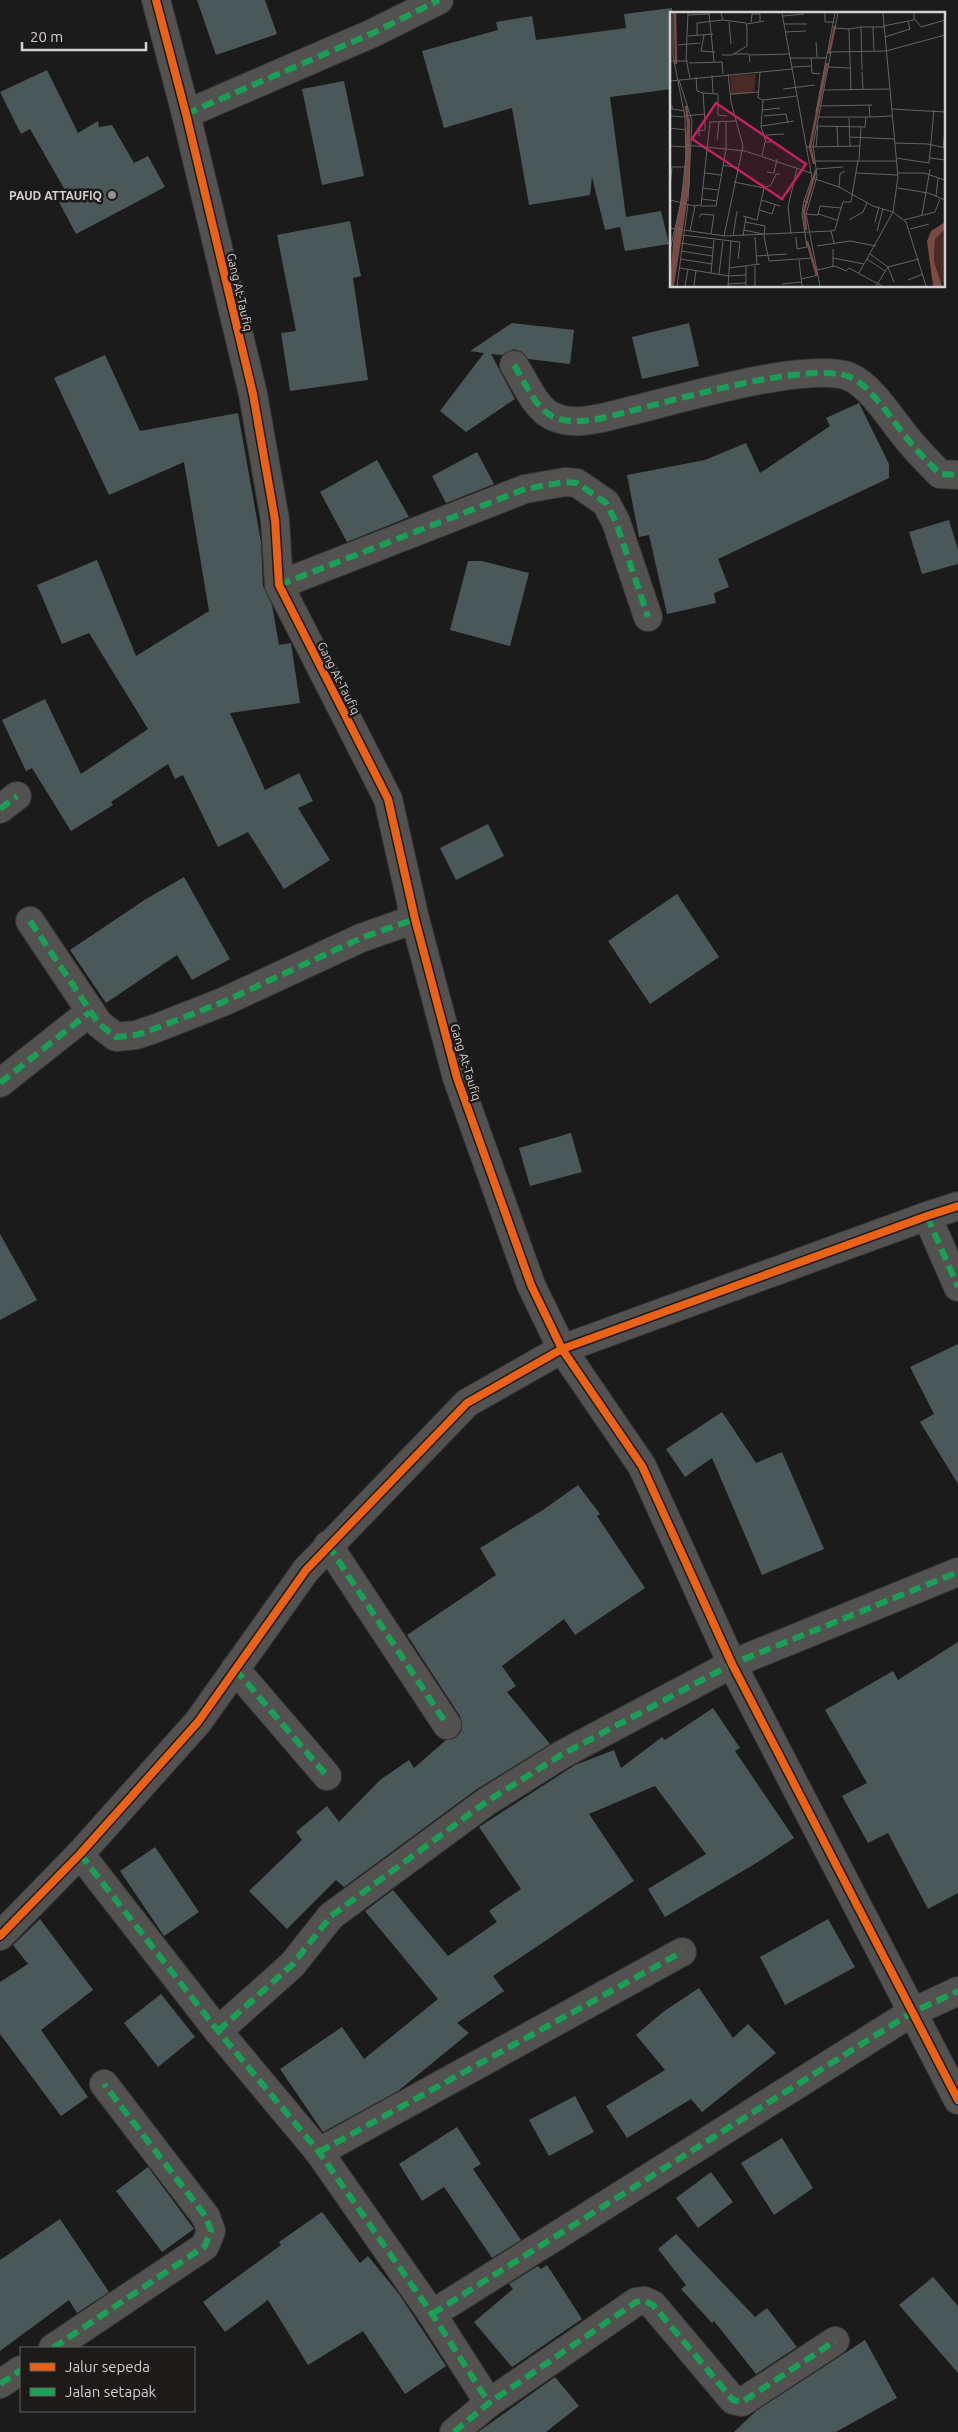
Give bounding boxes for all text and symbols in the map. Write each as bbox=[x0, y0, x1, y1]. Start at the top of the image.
inset map bbox=[670, 12, 946, 288]
scale bar bbox=[22, 20, 146, 52]
text: 20 m bbox=[30, 28, 63, 45]
place label: PAUD ATTAUFIQ bbox=[9, 189, 102, 202]
marker: PAUD ATTAUFIQ bbox=[106, 189, 118, 201]
street label: Gang At-Taufiq bbox=[225, 252, 255, 332]
street label: Gang At-Taufiq bbox=[315, 640, 363, 716]
street label: Gang At-Taufiq bbox=[448, 1022, 484, 1102]
legend bbox=[20, 2347, 195, 2412]
text: Jalur sepeda bbox=[65, 2358, 150, 2375]
text: Jalan setapak bbox=[65, 2383, 157, 2400]

